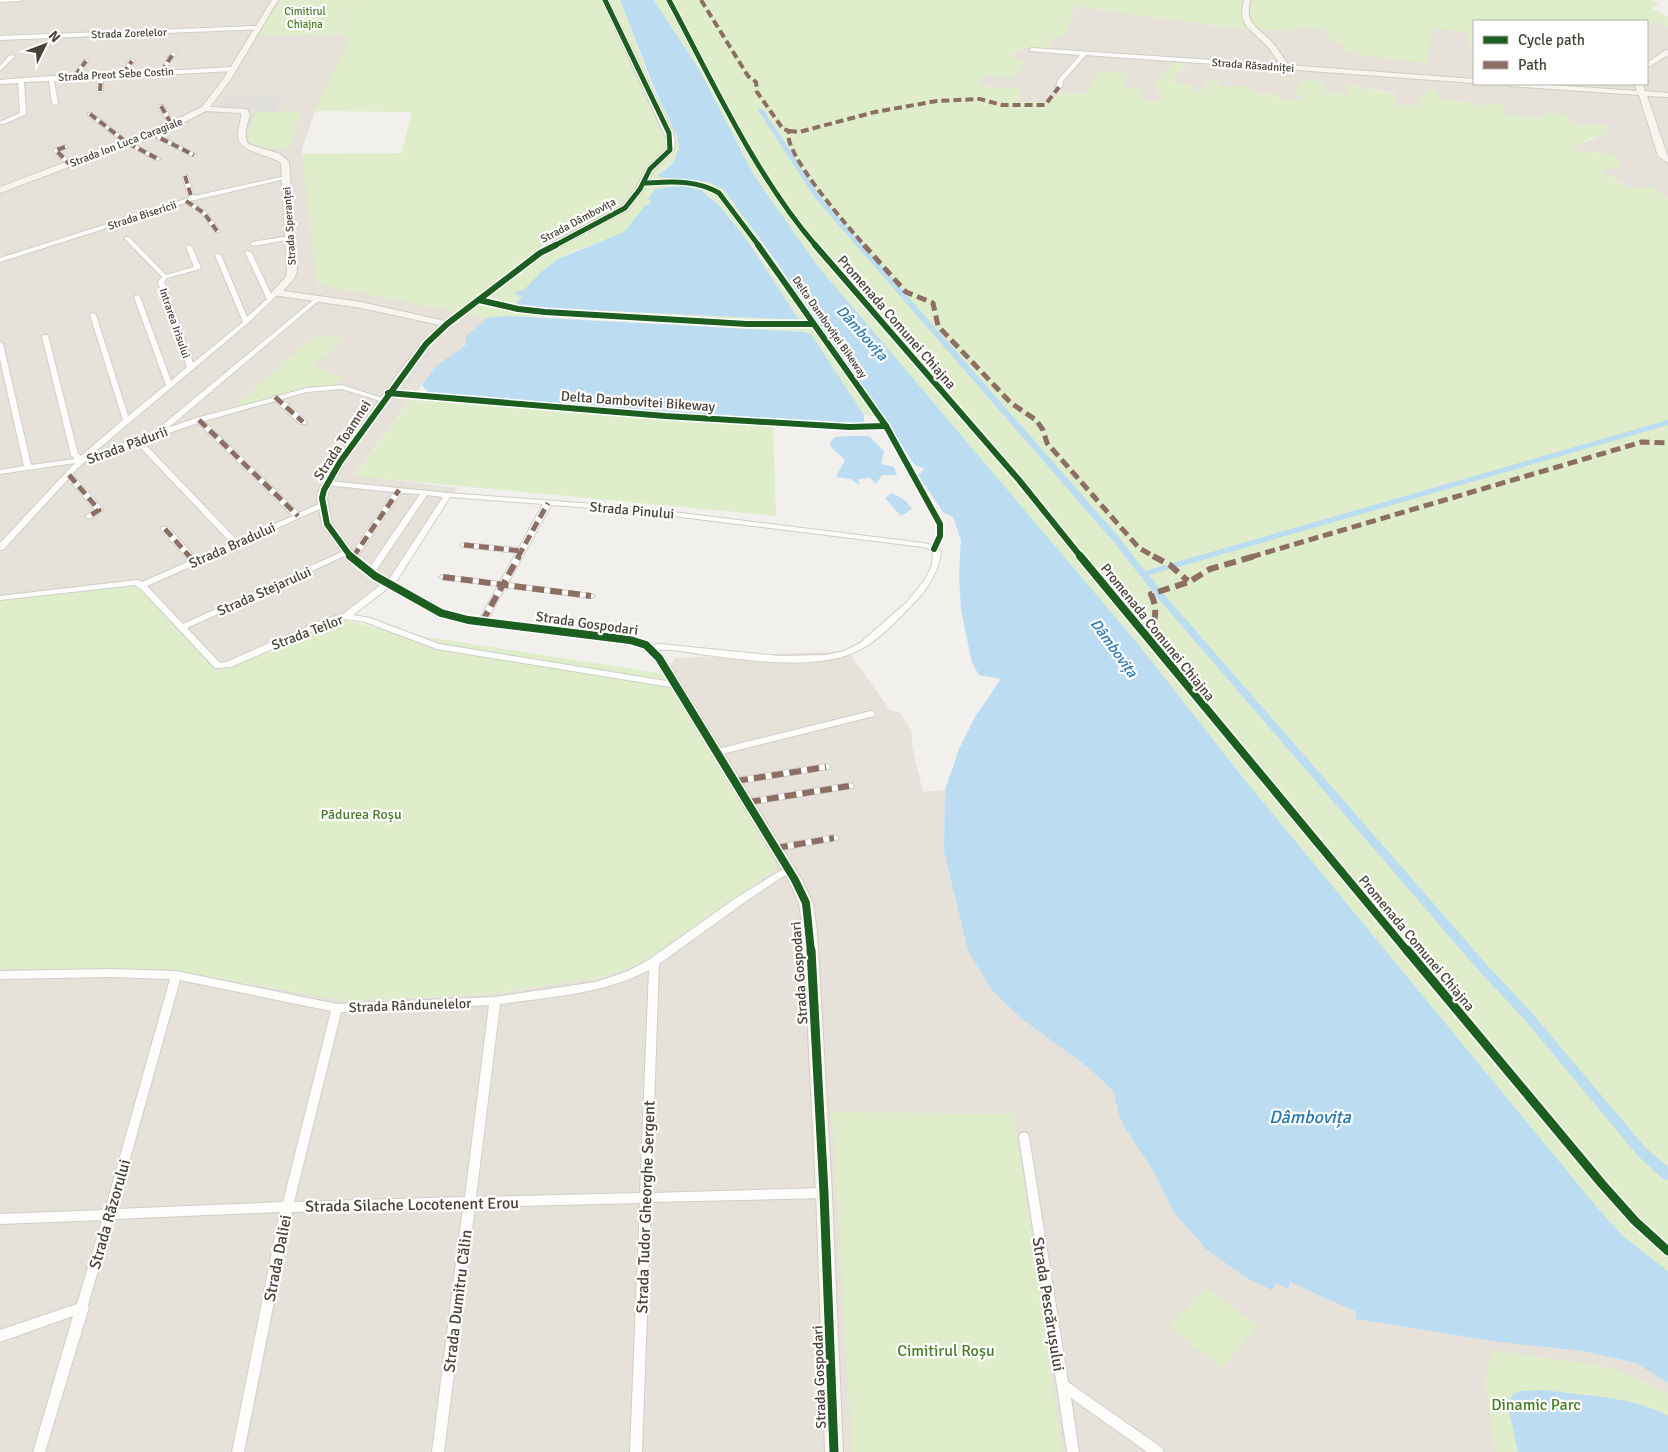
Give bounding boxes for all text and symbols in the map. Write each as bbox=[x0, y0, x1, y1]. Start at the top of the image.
park label: Cimitirul Chiajna bbox=[284, 5, 326, 31]
north arrow bbox=[20, 20, 70, 70]
legend bbox=[1473, 20, 1648, 85]
street label: Strada Zorelelor bbox=[91, 26, 167, 41]
text: N bbox=[45, 27, 64, 46]
text: Cycle path bbox=[1518, 31, 1585, 49]
street label: Strada Răsadniței bbox=[1211, 56, 1295, 75]
text: Path bbox=[1518, 56, 1547, 74]
street label: Strada Preot Sebe Costin bbox=[58, 65, 174, 84]
street label: Strada Ion Luca Caragiale bbox=[68, 115, 184, 170]
street label: Strada Speranței bbox=[280, 186, 299, 266]
street label: Strada Dâmbovița bbox=[538, 195, 618, 246]
street label: Strada Bisericii bbox=[106, 198, 178, 233]
street label: Promenada Comunei Chiajna bbox=[834, 252, 959, 393]
street label: Delta Damboviței Bikeway bbox=[789, 274, 870, 381]
street label: Intrarea Irisului bbox=[156, 286, 193, 360]
water label: Dâmbovița bbox=[832, 302, 892, 365]
street label: Delta Dambovitei Bikeway bbox=[560, 388, 716, 415]
street label: Strada Toamnei bbox=[310, 397, 375, 484]
street label: Strada Pădurii bbox=[84, 423, 170, 468]
street label: Strada Pinului bbox=[589, 498, 675, 523]
street label: Strada Bradului bbox=[186, 519, 278, 572]
street label: Promenada Comunei Chiajna bbox=[1097, 560, 1218, 704]
street label: Strada Stejarului bbox=[215, 563, 314, 620]
street label: Strada Gospodari bbox=[535, 608, 639, 639]
street label: Strada Teilor bbox=[269, 611, 346, 654]
water label: Dâmbovița bbox=[1087, 615, 1142, 681]
park label: Pădurea Roșu bbox=[320, 806, 402, 823]
street label: Promenada Comunei Chiajna bbox=[1355, 872, 1478, 1015]
street label: Strada Gospodari bbox=[787, 921, 812, 1025]
street label: Strada Rândunelelor bbox=[349, 995, 472, 1016]
street label: Strada Tudor Gheorghe Sergent bbox=[632, 1100, 660, 1314]
water label: Dâmbovița bbox=[1269, 1106, 1352, 1128]
street label: Strada Răzorului bbox=[85, 1157, 135, 1272]
street label: Strada Silache Locotenent Erou bbox=[305, 1193, 519, 1217]
street label: Strada Daliei bbox=[260, 1213, 296, 1303]
street label: Strada Dumitru Călin bbox=[439, 1229, 477, 1374]
street label: Strada Pescărușului bbox=[1028, 1236, 1068, 1373]
street label: Strada Gospodari bbox=[809, 1325, 830, 1429]
park label: Cimitirul Roșu bbox=[897, 1341, 995, 1361]
park label: Dinamic Parc bbox=[1491, 1395, 1581, 1415]

